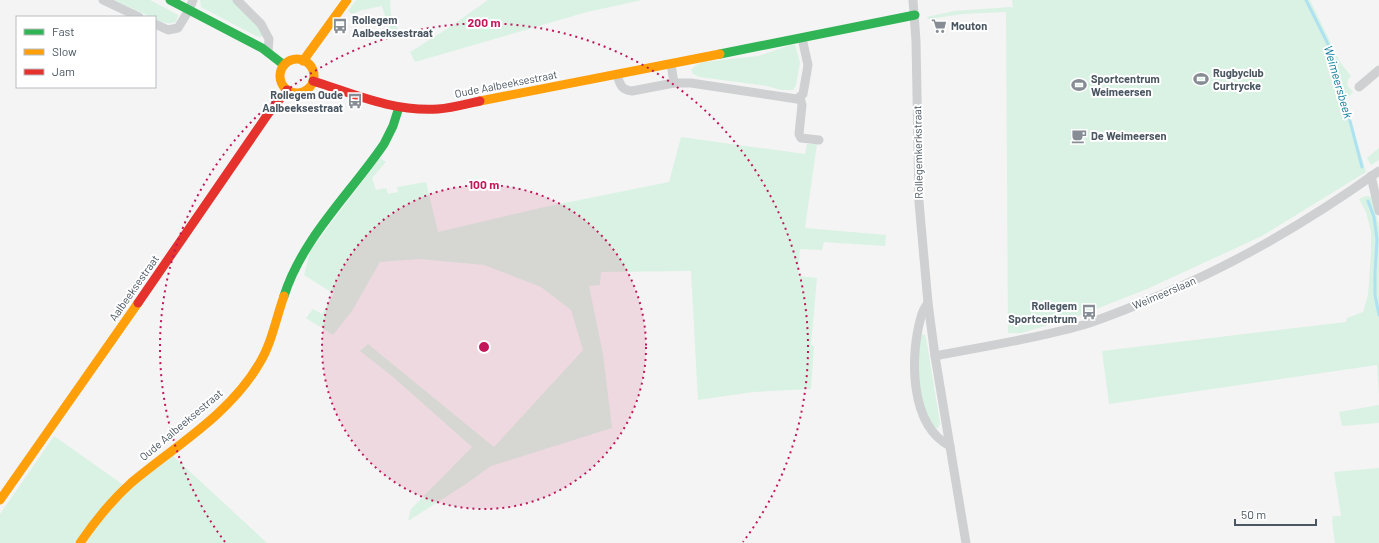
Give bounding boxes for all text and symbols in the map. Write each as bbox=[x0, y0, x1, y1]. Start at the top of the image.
place label: Rollegem Aalbeeksestraat bbox=[352, 13, 433, 39]
text: 200 m bbox=[468, 15, 500, 29]
legend bbox=[16, 16, 156, 88]
bus stop icon: Rollegem Aalbeeksestraat bbox=[331, 17, 349, 35]
supermarket icon: Mouton bbox=[930, 17, 948, 35]
place label: Mouton bbox=[951, 19, 987, 32]
text: Fast bbox=[52, 24, 75, 38]
text: Slow bbox=[52, 44, 77, 58]
water label: Weimeersbeek bbox=[1322, 44, 1356, 120]
text: Jam bbox=[52, 64, 75, 78]
place label: Rugbyclub Curtrycke bbox=[1213, 66, 1264, 92]
street label: Oude Aalbeeksestraat bbox=[453, 67, 558, 100]
sports icon: Rugbyclub Curtrycke bbox=[1192, 70, 1210, 88]
place label: Sportcentrum Weimeersen bbox=[1091, 72, 1160, 98]
sports icon: Sportcentrum Weimeersen bbox=[1070, 76, 1088, 94]
place label: Rollegem Oude Aalbeeksestraat bbox=[262, 88, 343, 114]
bus stop icon: Rollegem Oude Aalbeeksestraat bbox=[346, 92, 364, 110]
street label: Rollegemkerkstraat bbox=[910, 105, 925, 199]
cafe icon: De Weimeersen bbox=[1070, 127, 1088, 145]
place label: De Weimeersen bbox=[1091, 129, 1167, 142]
text: 100 m bbox=[469, 177, 499, 191]
street label: Aalbeeksestraat bbox=[106, 252, 161, 323]
street label: Weimeerslaan bbox=[1130, 273, 1197, 312]
place label: Rollegem Sportcentrum bbox=[1008, 299, 1077, 325]
bus stop icon: Rollegem Sportcentrum bbox=[1080, 303, 1098, 321]
centre of rings bbox=[477, 340, 491, 354]
street label: Oude Aalbeeksestraat bbox=[137, 386, 225, 463]
scale bar bbox=[1235, 501, 1316, 527]
text: 50 m bbox=[1241, 507, 1266, 521]

